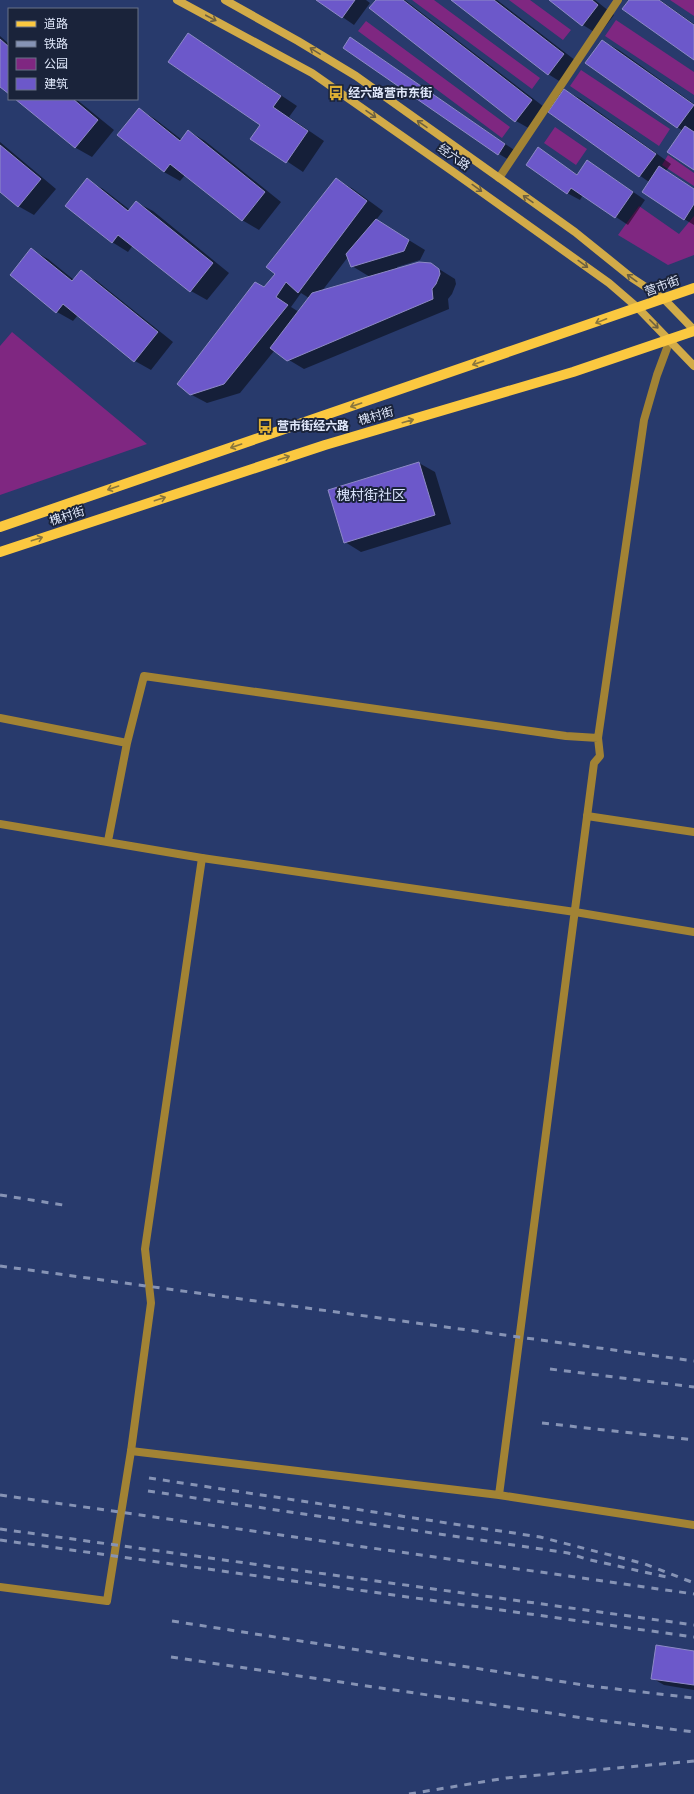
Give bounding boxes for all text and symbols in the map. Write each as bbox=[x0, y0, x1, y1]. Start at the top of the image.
legend bbox=[8, 8, 138, 100]
one-way arrow bbox=[205, 15, 217, 23]
text: 道路 bbox=[44, 17, 68, 31]
text: 铁路 bbox=[44, 37, 68, 51]
one-way arrow bbox=[310, 47, 321, 55]
text: 公园 bbox=[44, 57, 68, 71]
text: 建筑 bbox=[44, 77, 68, 91]
bus stop icon: 经六路营市东街 bbox=[327, 84, 345, 102]
place label: 经六路营市东街 bbox=[348, 86, 432, 100]
one-way arrow bbox=[365, 110, 376, 118]
one-way arrow bbox=[417, 120, 428, 128]
street label: 经六路 bbox=[435, 141, 473, 173]
one-way arrow bbox=[471, 184, 482, 192]
one-way arrow bbox=[523, 195, 534, 203]
one-way arrow bbox=[577, 260, 588, 268]
street label: 营市街 bbox=[643, 273, 681, 299]
one-way arrow bbox=[626, 274, 637, 282]
one-way arrow bbox=[596, 317, 608, 325]
one-way arrow bbox=[649, 319, 659, 329]
one-way arrow bbox=[473, 359, 485, 367]
one-way arrow bbox=[349, 402, 362, 409]
street label: 槐村街 bbox=[357, 404, 395, 428]
bus stop icon: 营市街经六路 bbox=[256, 417, 274, 435]
one-way arrow bbox=[402, 417, 415, 424]
place label: 营市街经六路 bbox=[277, 419, 349, 433]
one-way arrow bbox=[230, 443, 243, 450]
one-way arrow bbox=[277, 454, 290, 461]
one-way arrow bbox=[108, 485, 120, 493]
district label: 槐村街社区 bbox=[336, 487, 406, 504]
one-way arrow bbox=[154, 494, 166, 502]
street label: 槐村街 bbox=[48, 504, 86, 528]
one-way arrow bbox=[30, 535, 42, 543]

